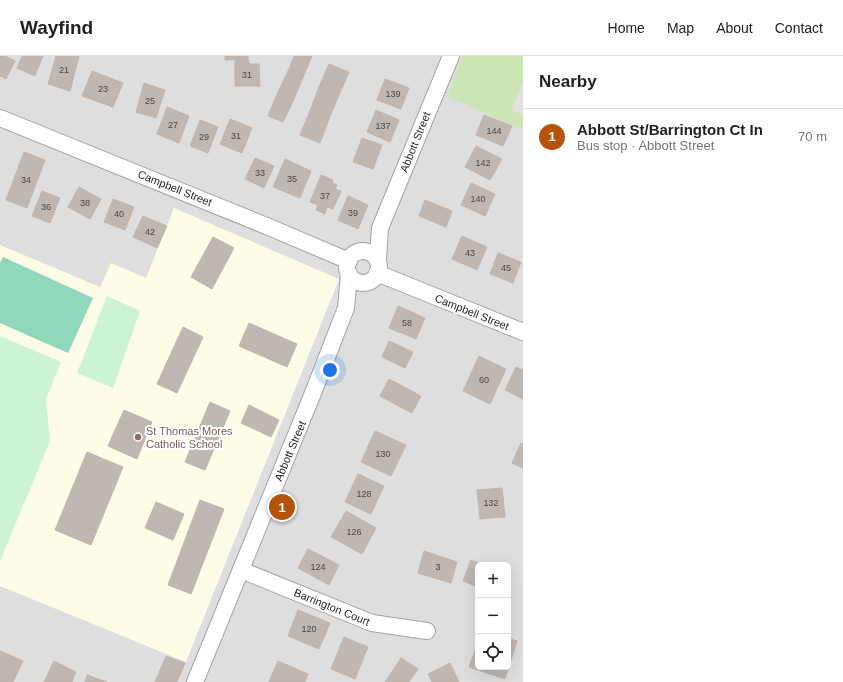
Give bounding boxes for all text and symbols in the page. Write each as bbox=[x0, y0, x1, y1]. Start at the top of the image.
text: Wayfind bbox=[20, 17, 93, 38]
text: Home bbox=[608, 20, 645, 36]
text: Map bbox=[667, 20, 694, 36]
text: About bbox=[716, 20, 753, 36]
text: Contact bbox=[775, 20, 823, 36]
house number: 21 bbox=[59, 65, 69, 75]
house number: 31 bbox=[242, 70, 252, 80]
text: Nearby bbox=[539, 72, 597, 91]
house number: 23 bbox=[98, 84, 108, 94]
house number: 139 bbox=[385, 89, 401, 99]
house number: 25 bbox=[145, 96, 155, 106]
street label: Abbott Street bbox=[397, 110, 433, 174]
house number: 27 bbox=[168, 120, 178, 130]
house number: 137 bbox=[375, 121, 391, 131]
text: Abbott St/Barrington Ct In bbox=[577, 121, 763, 138]
house number: 144 bbox=[486, 126, 502, 136]
text: 1 bbox=[548, 129, 556, 144]
text: 70 m bbox=[798, 129, 827, 144]
house number: 31 bbox=[231, 131, 241, 141]
house number: 29 bbox=[199, 132, 209, 142]
text: Bus stop · Abbott Street bbox=[577, 138, 714, 153]
house number: 142 bbox=[475, 158, 491, 168]
street label: Campbell Street bbox=[136, 168, 214, 208]
house number: 33 bbox=[255, 168, 265, 178]
house number: 35 bbox=[287, 174, 297, 184]
house number: 34 bbox=[21, 175, 31, 185]
house number: 37 bbox=[320, 191, 330, 201]
house number: 140 bbox=[470, 194, 486, 204]
house number: 38 bbox=[80, 198, 90, 208]
house number: 36 bbox=[41, 202, 51, 212]
house number: 39 bbox=[348, 208, 358, 218]
house number: 40 bbox=[114, 209, 124, 219]
house number: 42 bbox=[145, 227, 155, 237]
house number: 43 bbox=[465, 248, 475, 258]
house number: 45 bbox=[501, 263, 511, 273]
street label: Campbell Street bbox=[433, 292, 511, 332]
house number: 58 bbox=[402, 318, 412, 328]
your location bbox=[320, 360, 340, 380]
house number: 60 bbox=[479, 375, 489, 385]
street label: Abbott Street bbox=[272, 419, 308, 483]
place label: St Thomas Mores Catholic School bbox=[146, 425, 233, 450]
marker: St Thomas Mores Catholic School bbox=[133, 432, 143, 442]
house number: 130 bbox=[375, 449, 391, 459]
house number: 128 bbox=[356, 489, 372, 499]
pin: 1 bbox=[269, 492, 295, 522]
house number: 132 bbox=[483, 498, 499, 508]
house number: 126 bbox=[346, 527, 362, 537]
house number: 124 bbox=[310, 562, 326, 572]
house number: 3 bbox=[435, 562, 441, 572]
map controls bbox=[475, 562, 511, 670]
button: + bbox=[475, 562, 511, 598]
street label: Barrington Court bbox=[292, 586, 372, 628]
button: − bbox=[475, 598, 511, 634]
house number: 120 bbox=[301, 624, 317, 634]
button: locate bbox=[475, 634, 511, 670]

